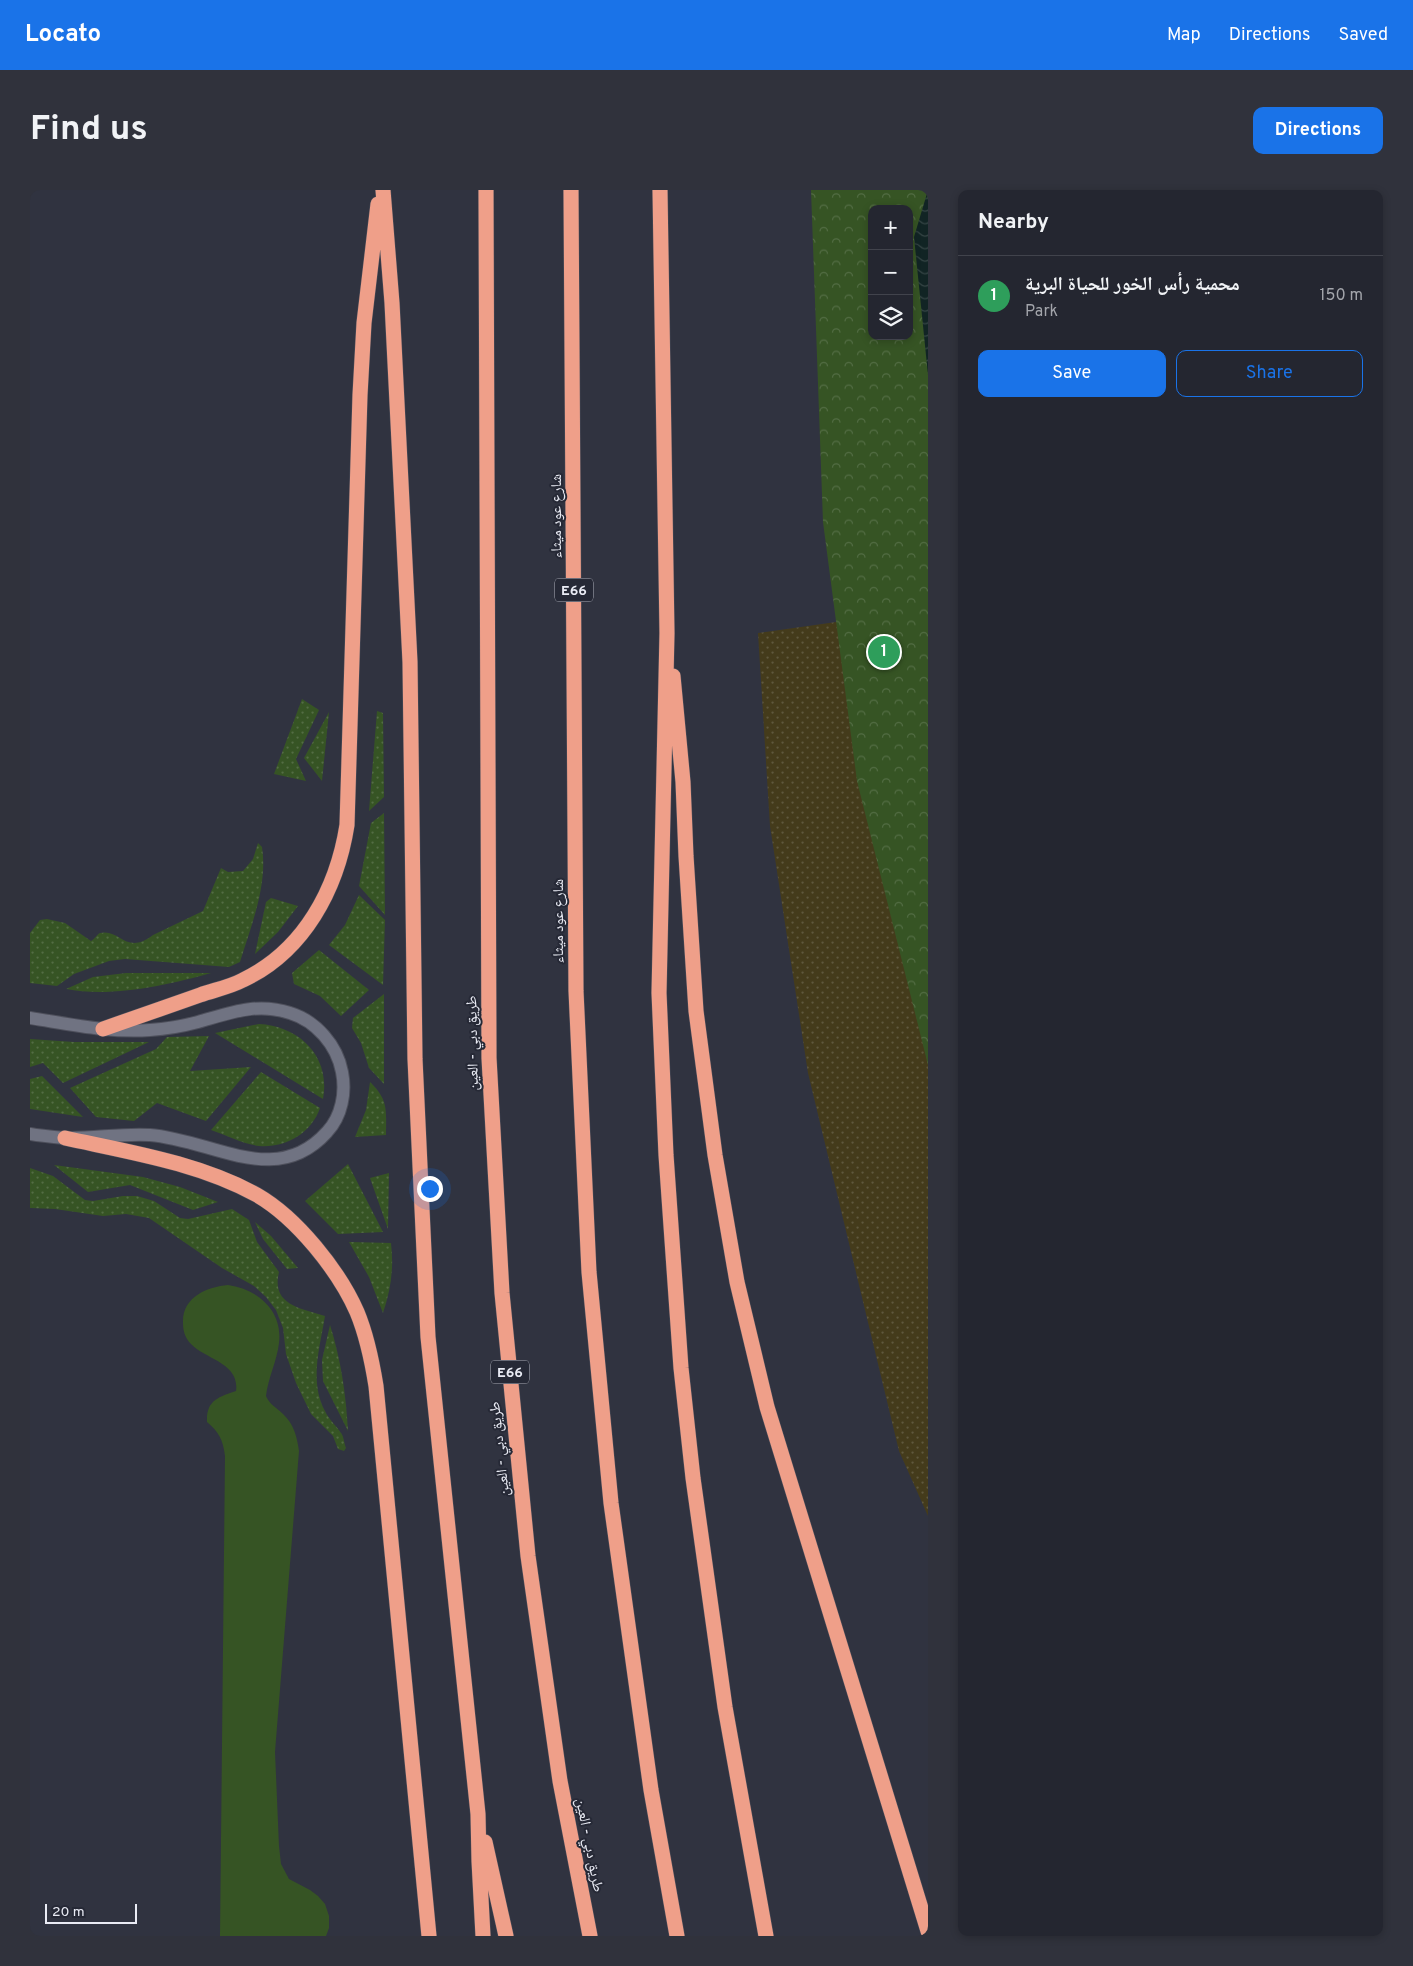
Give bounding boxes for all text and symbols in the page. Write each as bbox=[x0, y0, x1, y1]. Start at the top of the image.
text: Locato bbox=[25, 20, 101, 50]
text: Map bbox=[1167, 24, 1201, 47]
text: Directions bbox=[1229, 24, 1311, 47]
text: Saved bbox=[1339, 24, 1388, 47]
button: Directions bbox=[1253, 107, 1383, 154]
text: Find us bbox=[30, 108, 148, 152]
map controls bbox=[868, 205, 913, 340]
button: + bbox=[868, 205, 913, 250]
text: Nearby bbox=[978, 209, 1049, 236]
button: − bbox=[868, 250, 913, 295]
text: محمية رأس الخور للحياة البرية bbox=[1025, 273, 1240, 297]
text: 1 bbox=[991, 286, 997, 306]
text: 150 m bbox=[1320, 286, 1363, 306]
button: layers bbox=[868, 295, 913, 340]
text: Park bbox=[1025, 302, 1058, 322]
button: Save bbox=[978, 350, 1166, 397]
button: Share bbox=[1176, 350, 1363, 397]
street label: شارع عود ميثاء bbox=[548, 474, 567, 558]
road number: E66 bbox=[555, 578, 593, 602]
pin: 1 bbox=[868, 633, 900, 671]
street label: شارع عود ميثاء bbox=[550, 879, 569, 963]
street label: طريق دبي - العين bbox=[463, 995, 485, 1091]
your location bbox=[417, 1176, 443, 1202]
road number: E66 bbox=[491, 1360, 529, 1384]
street label: طريق دبي - العين bbox=[486, 1400, 516, 1497]
street label: طريق دبي - العين bbox=[569, 1797, 607, 1894]
scale bar bbox=[45, 1901, 138, 1924]
text: 20 m bbox=[52, 1904, 85, 1921]

